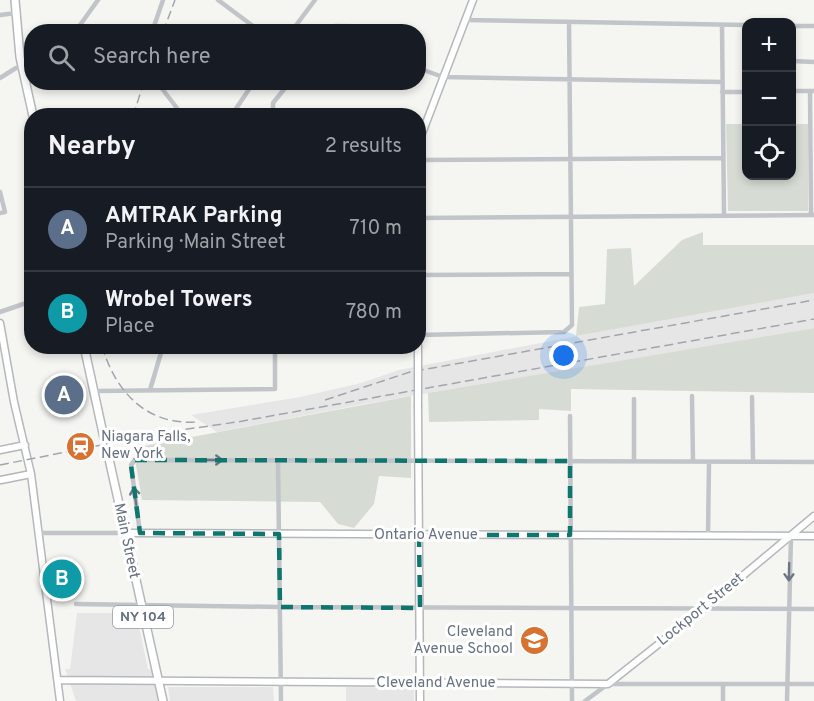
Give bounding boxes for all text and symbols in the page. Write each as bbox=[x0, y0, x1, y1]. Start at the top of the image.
map controls bbox=[742, 18, 796, 180]
button: + bbox=[742, 18, 796, 72]
search box bbox=[24, 24, 426, 90]
icon: search bbox=[45, 41, 78, 74]
text: Search here bbox=[93, 44, 211, 71]
button: − bbox=[742, 72, 796, 126]
button: locate bbox=[742, 126, 796, 180]
text: Nearby bbox=[48, 131, 136, 164]
text: 2 results bbox=[325, 134, 402, 160]
text: AMTRAK Parking bbox=[105, 203, 282, 230]
text: A bbox=[60, 216, 75, 242]
text: 710 m bbox=[349, 216, 402, 242]
text: Parking · Main Street bbox=[105, 230, 286, 256]
text: Wrobel Towers bbox=[105, 287, 253, 314]
text: B bbox=[61, 300, 74, 326]
text: 780 m bbox=[346, 300, 402, 326]
text: Place bbox=[105, 314, 155, 340]
your location bbox=[549, 341, 578, 370]
pin: A bbox=[44, 372, 84, 418]
place label: Niagara Falls, New York bbox=[101, 428, 191, 464]
station icon: Niagara Falls, New York bbox=[64, 430, 96, 462]
one-way arrow bbox=[204, 454, 224, 465]
one-way arrow bbox=[130, 486, 141, 506]
street label: Main Street bbox=[109, 502, 143, 580]
street label: Ontario Avenue bbox=[374, 526, 478, 545]
pin: B bbox=[42, 556, 82, 602]
one-way arrow bbox=[783, 562, 795, 582]
street label: Lockport Street bbox=[654, 569, 748, 651]
road number: NY 104 bbox=[113, 606, 173, 628]
place label: Cleveland Avenue School bbox=[414, 623, 513, 659]
school or university icon: Cleveland Avenue School bbox=[518, 625, 550, 657]
street label: Cleveland Avenue bbox=[376, 674, 496, 693]

